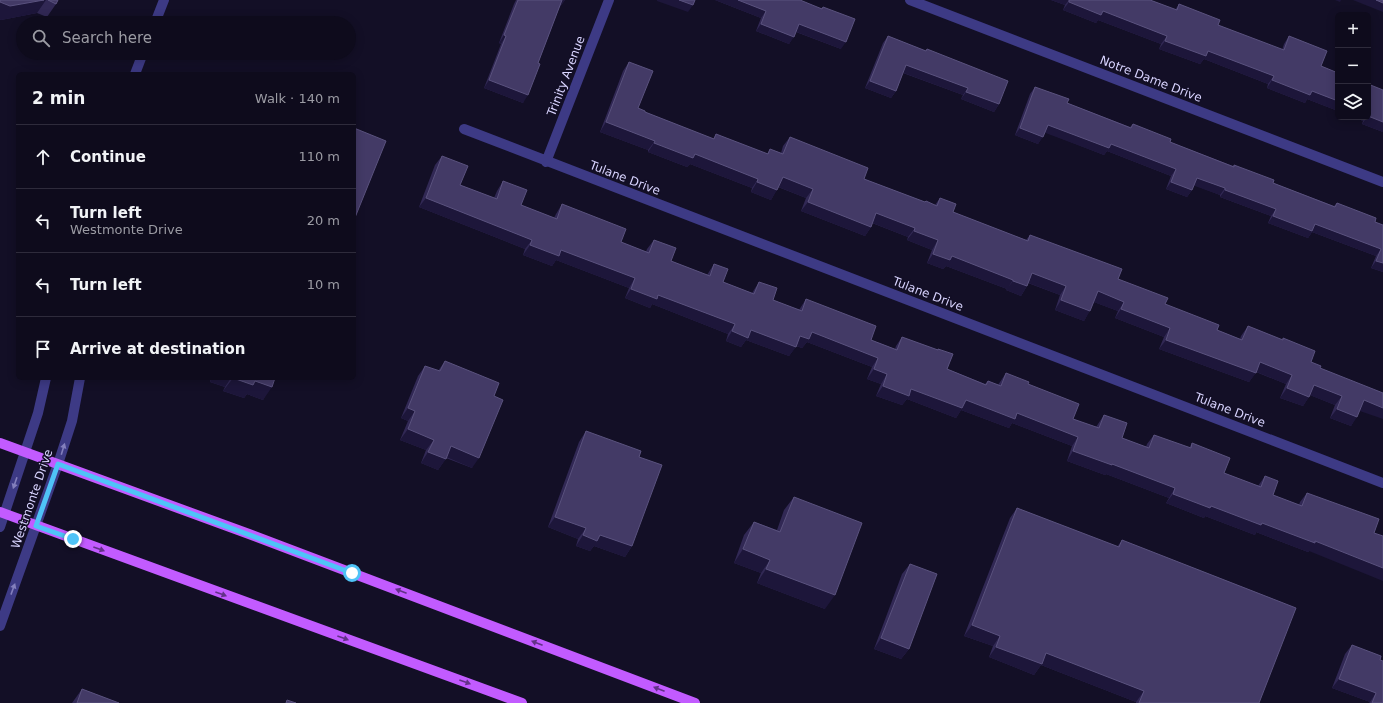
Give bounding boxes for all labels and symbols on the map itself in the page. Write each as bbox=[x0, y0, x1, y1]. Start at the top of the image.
street label: Trinity Avenue bbox=[544, 34, 588, 119]
street label: Notre Dame Drive bbox=[1098, 53, 1204, 105]
street label: Tulane Drive bbox=[587, 158, 662, 198]
street label: Tulane Drive bbox=[890, 274, 965, 314]
street label: Tulane Drive bbox=[1192, 390, 1267, 430]
one-way arrow bbox=[60, 443, 66, 455]
street label: Westmonte Drive bbox=[8, 448, 56, 550]
one-way arrow bbox=[12, 477, 18, 489]
route end bbox=[64, 530, 82, 548]
one-way arrow bbox=[93, 546, 105, 552]
route start bbox=[343, 564, 361, 582]
one-way arrow bbox=[11, 583, 17, 595]
one-way arrow bbox=[394, 588, 406, 594]
one-way arrow bbox=[215, 591, 227, 597]
one-way arrow bbox=[337, 636, 349, 642]
one-way arrow bbox=[531, 640, 543, 646]
one-way arrow bbox=[460, 680, 472, 686]
one-way arrow bbox=[652, 686, 664, 692]

